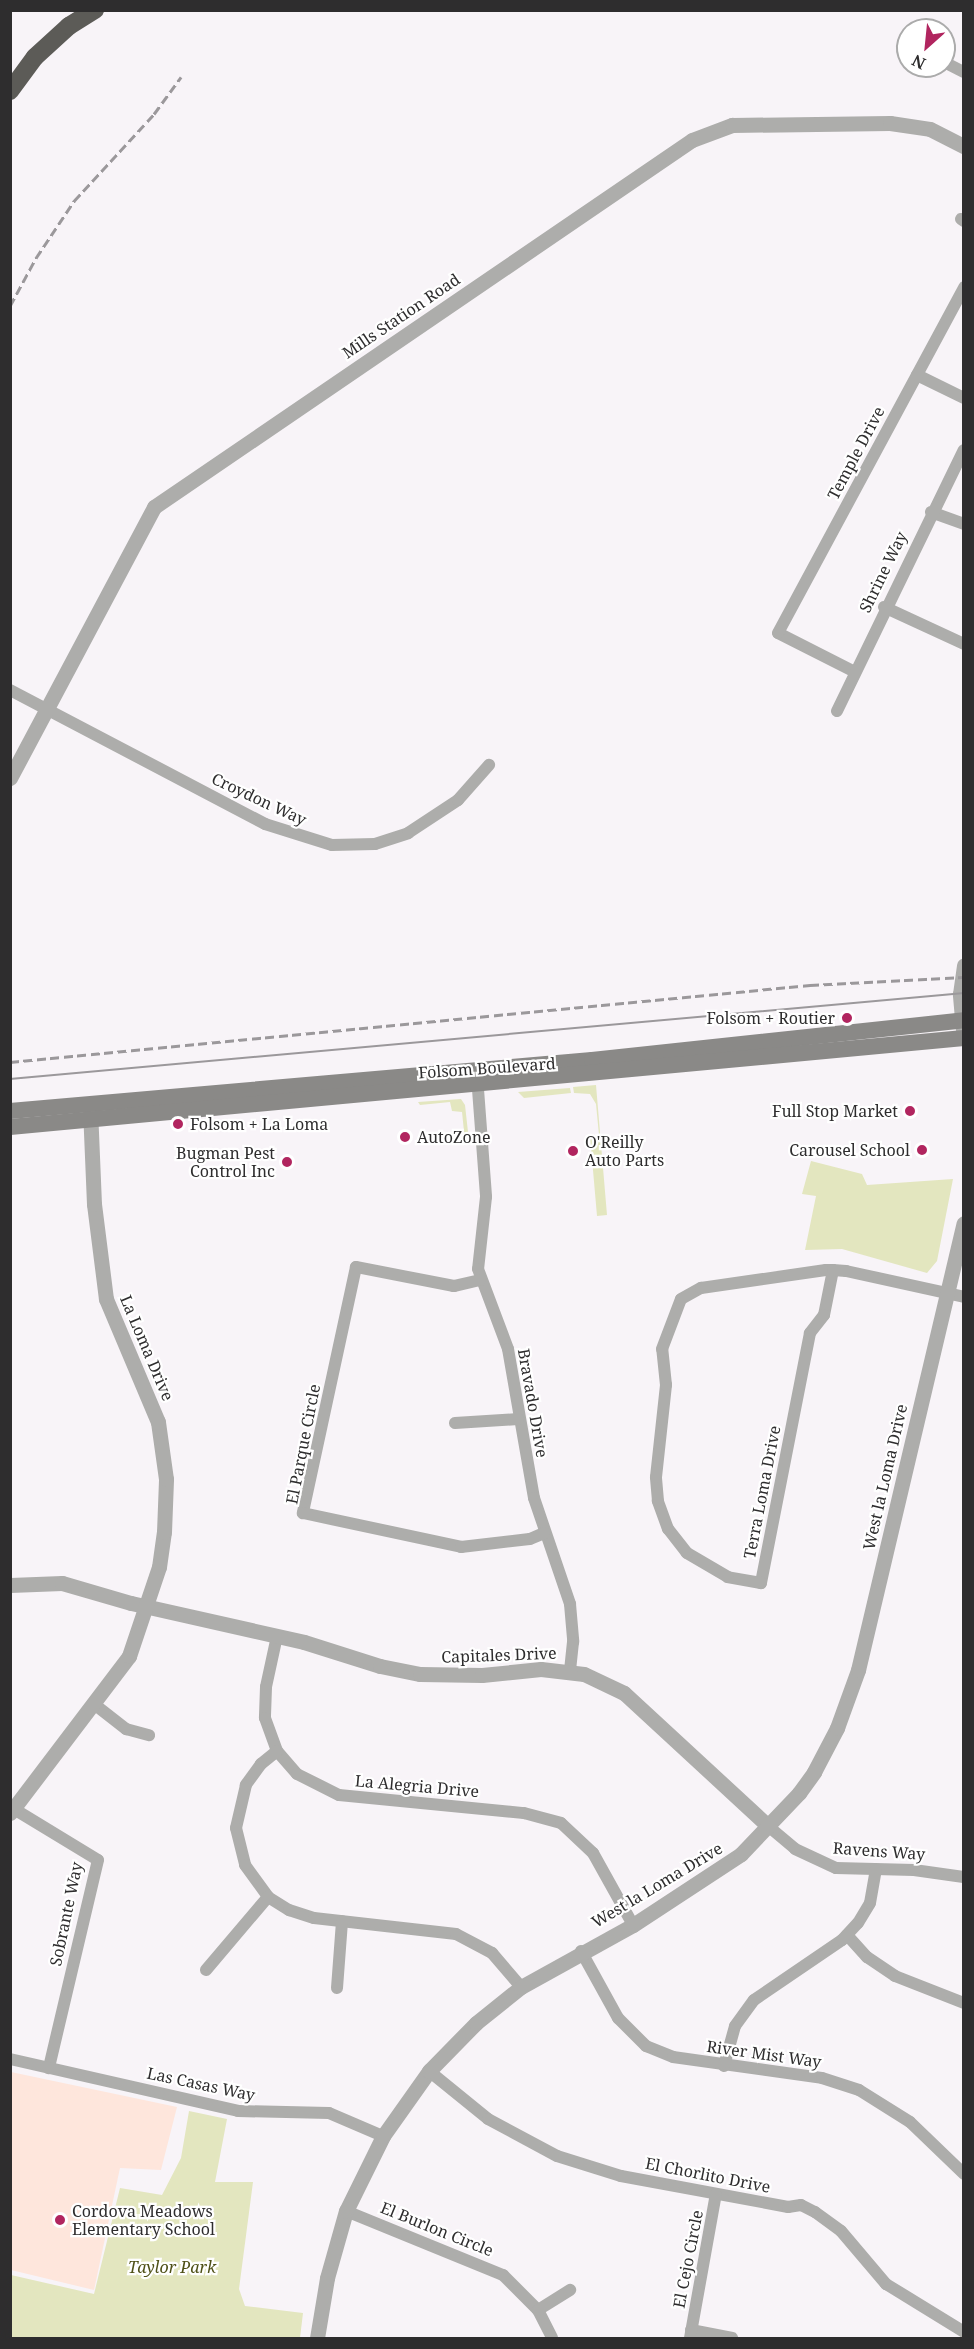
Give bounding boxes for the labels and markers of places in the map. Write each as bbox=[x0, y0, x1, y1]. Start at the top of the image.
place label: Folsom + Routier bbox=[706, 1008, 835, 1028]
marker: Folsom + Routier bbox=[840, 1011, 854, 1025]
place label: Full Stop Market bbox=[772, 1101, 898, 1121]
marker: Full Stop Market bbox=[903, 1104, 917, 1118]
place label: Folsom + La Loma bbox=[190, 1114, 328, 1134]
marker: Folsom + La Loma bbox=[171, 1117, 185, 1131]
place label: AutoZone bbox=[417, 1127, 491, 1147]
marker: AutoZone bbox=[398, 1130, 412, 1144]
place label: O'Reilly Auto Parts bbox=[585, 1132, 664, 1170]
place label: Carousel School bbox=[789, 1140, 910, 1160]
place label: Bugman Pest Control Inc bbox=[176, 1143, 275, 1181]
marker: Carousel School bbox=[915, 1143, 929, 1157]
marker: O'Reilly Auto Parts bbox=[566, 1144, 580, 1158]
marker: Bugman Pest Control Inc bbox=[280, 1155, 294, 1169]
place label: Cordova Meadows Elementary School bbox=[72, 2201, 215, 2239]
marker: Cordova Meadows Elementary School bbox=[53, 2213, 67, 2227]

